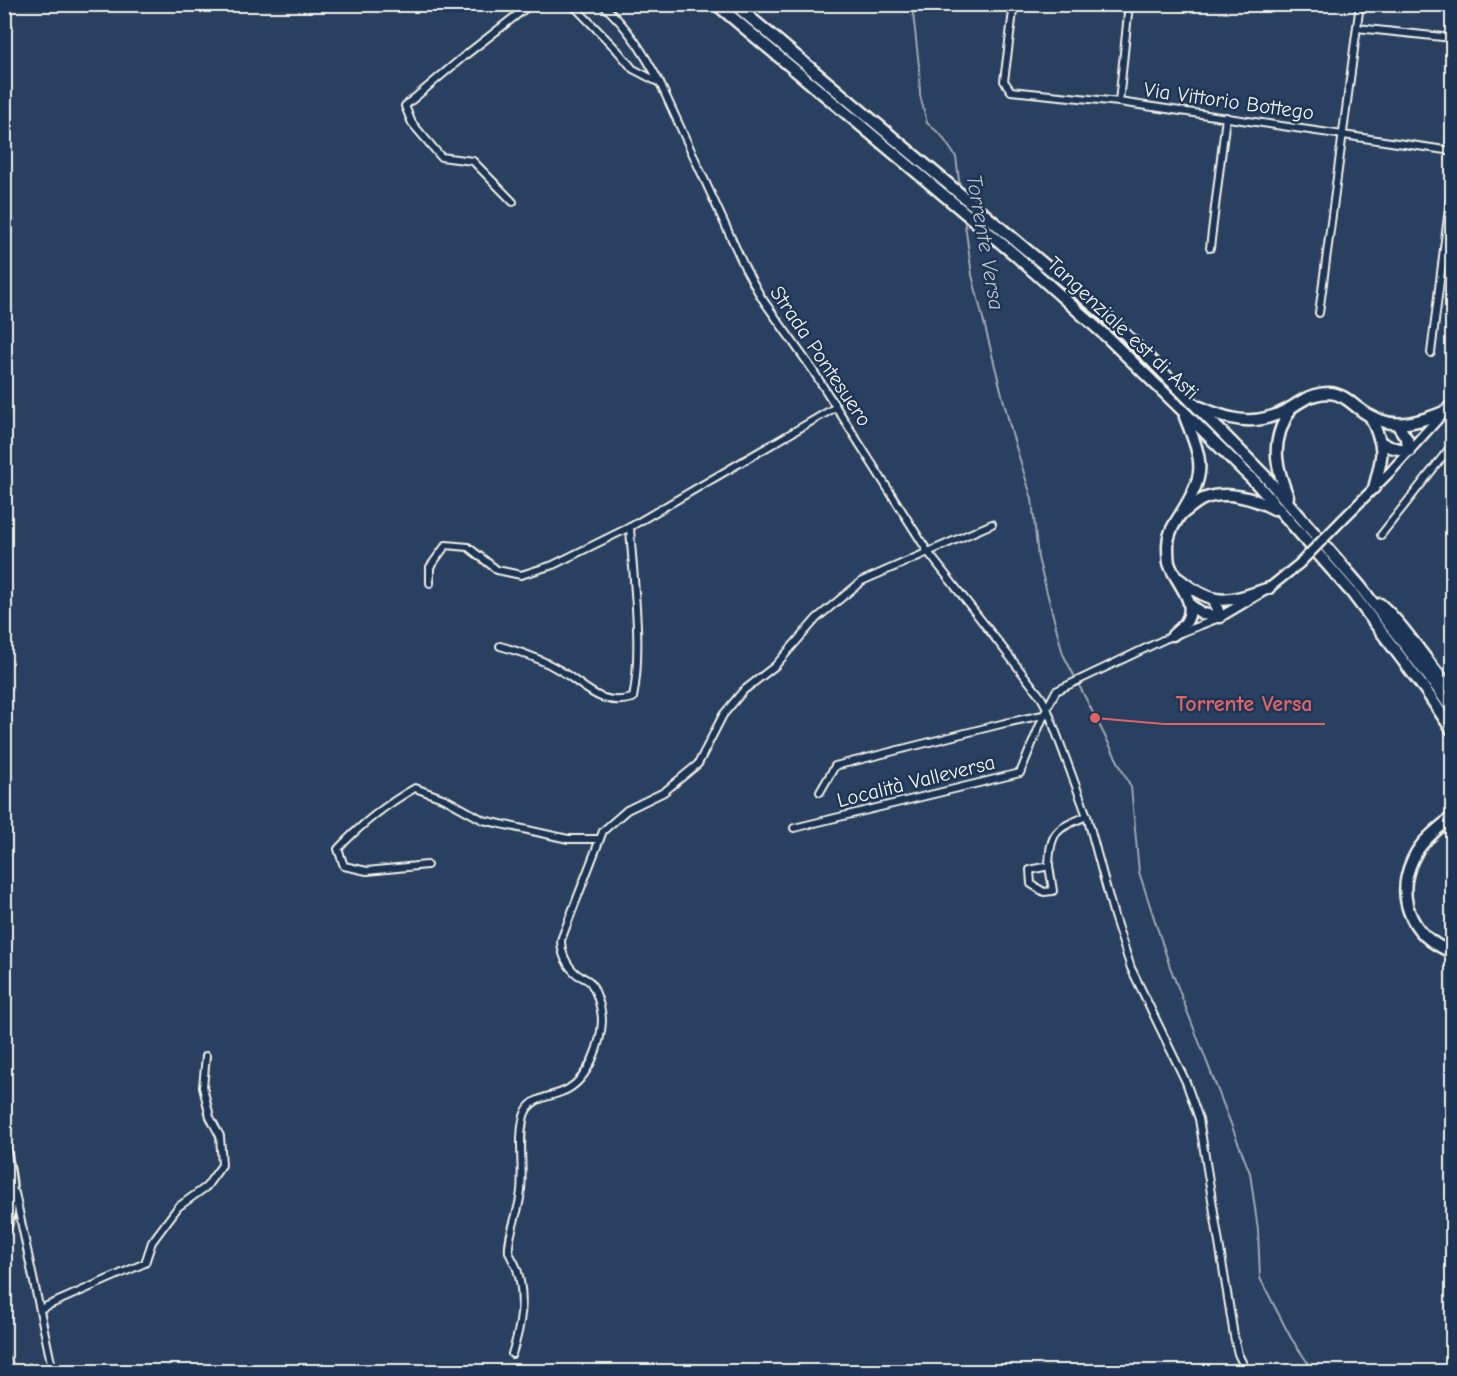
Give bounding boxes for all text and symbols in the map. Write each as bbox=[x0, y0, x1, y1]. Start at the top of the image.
street label: Via Vittorio Bottego bbox=[1142, 77, 1316, 125]
water label: Torrente Versa bbox=[960, 172, 1010, 312]
street label: Tangenziale est di Asti bbox=[1042, 252, 1204, 404]
street label: Strada Pontesuero bbox=[765, 281, 877, 431]
callout: Torrente Versa bbox=[1164, 684, 1325, 724]
text: Torrente Versa bbox=[1176, 691, 1313, 717]
street label: Località Valleversa bbox=[834, 750, 998, 812]

